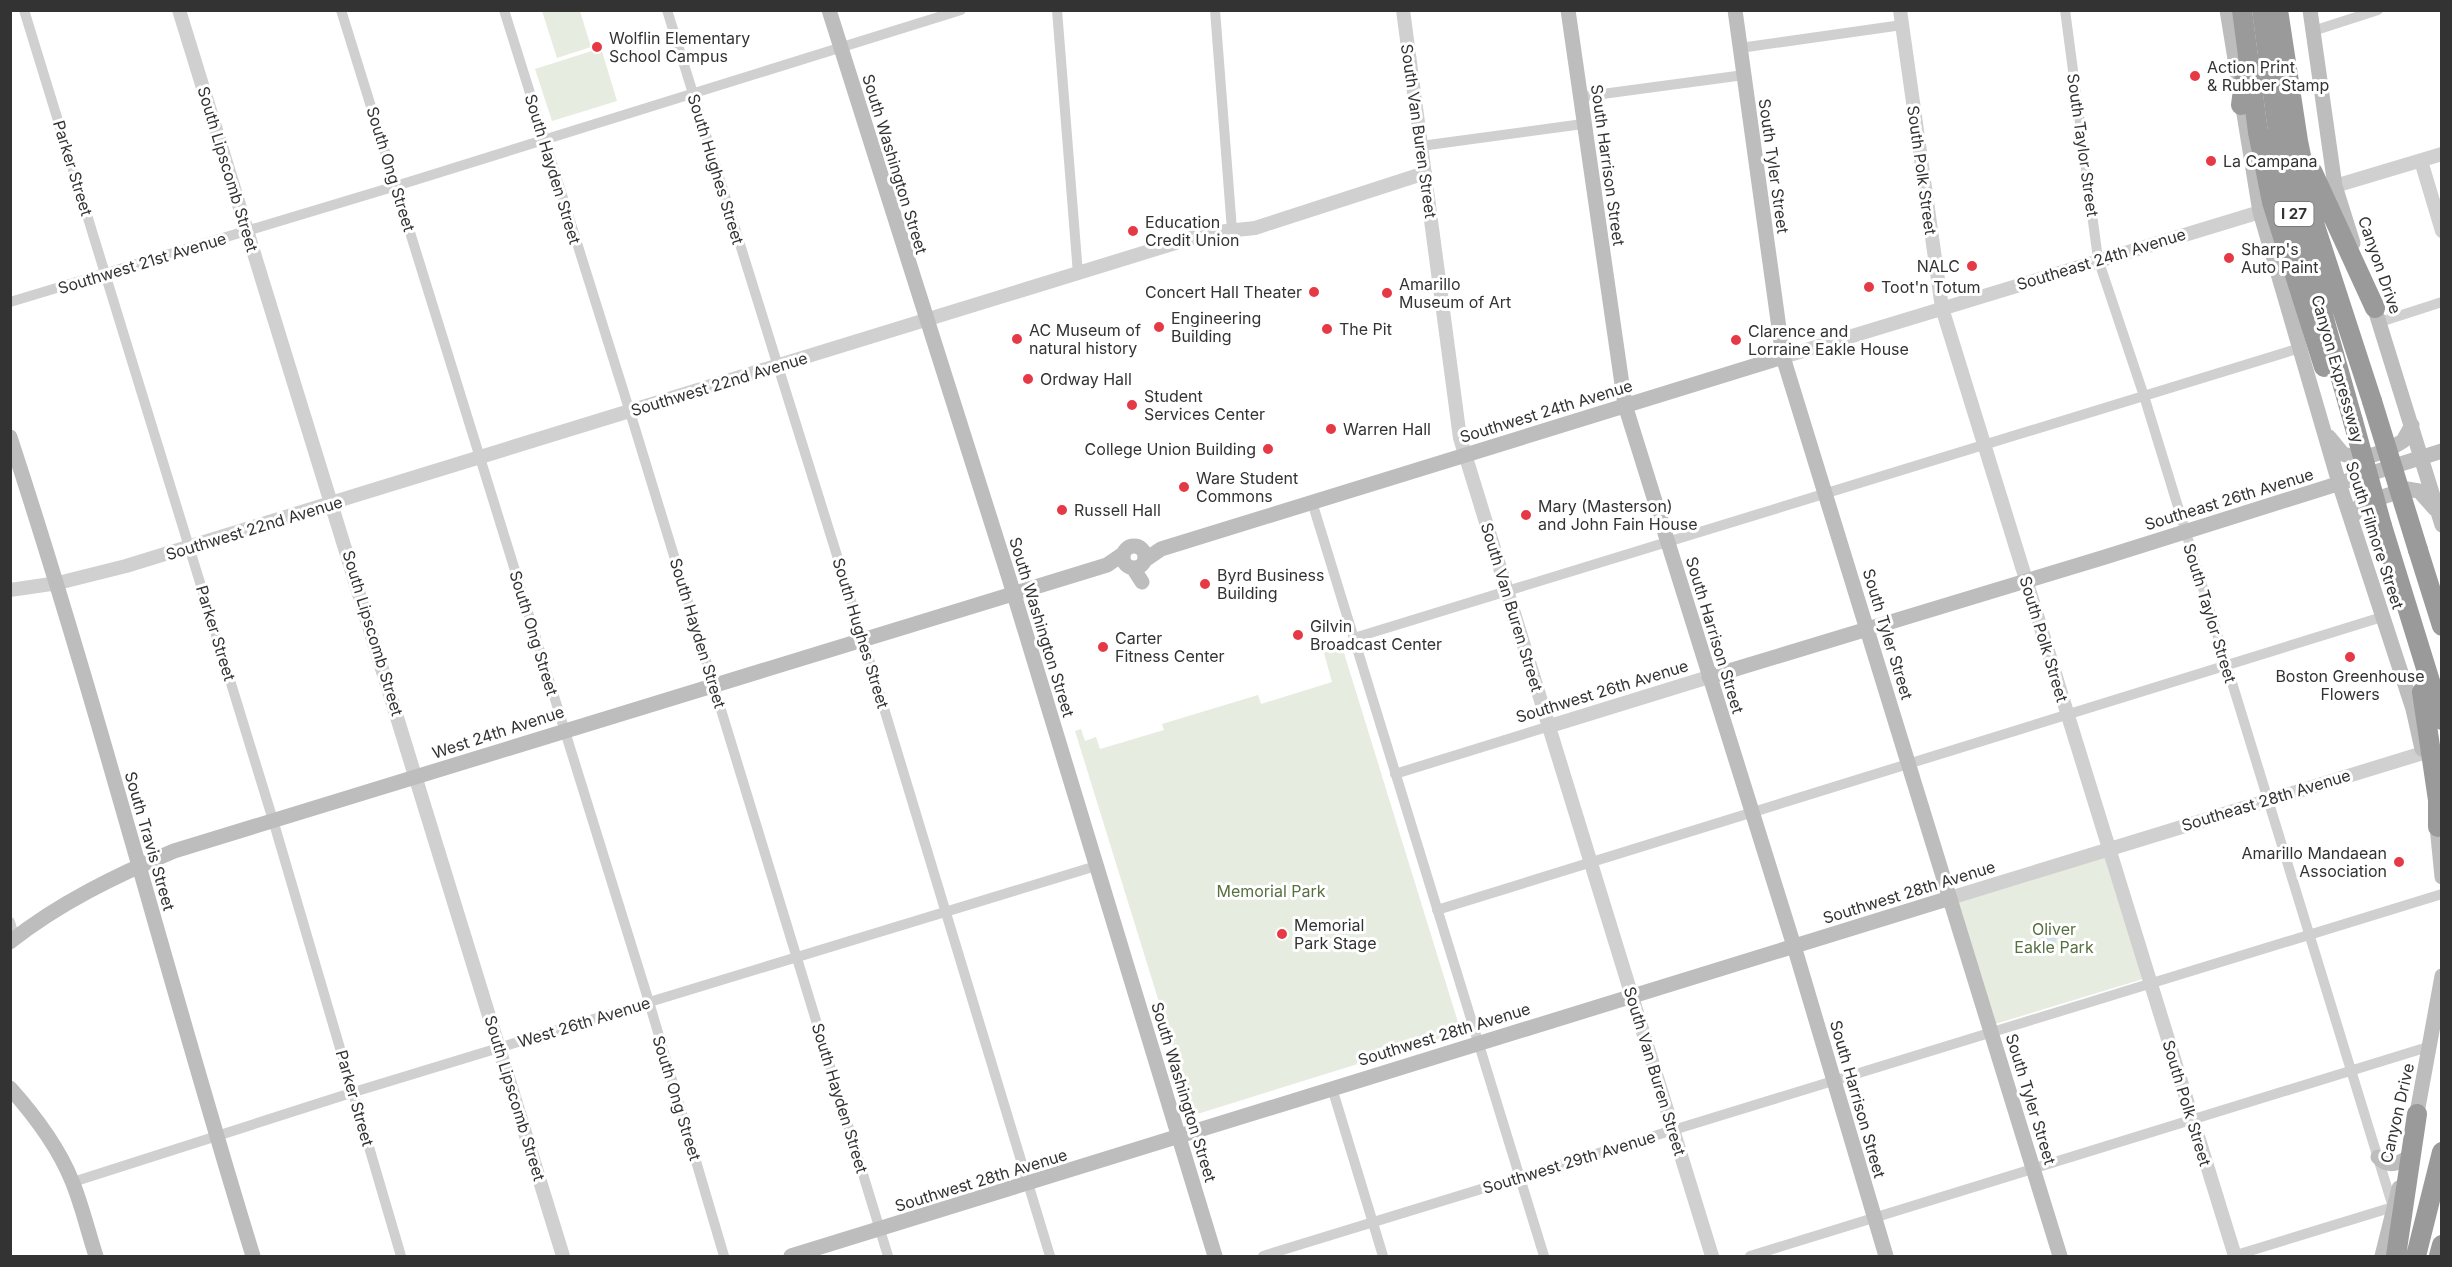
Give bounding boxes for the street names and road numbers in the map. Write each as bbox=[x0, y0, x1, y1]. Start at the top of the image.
street label: South Van Buren Street bbox=[1397, 43, 1441, 219]
street label: South Washington Street bbox=[858, 72, 932, 256]
street label: South Taylor Street bbox=[2063, 72, 2103, 218]
street label: South Harrison Street bbox=[1587, 83, 1629, 247]
street label: South Lipscomb Street bbox=[193, 84, 263, 254]
street label: South Hayden Street bbox=[521, 91, 585, 247]
street label: South Hughes Street bbox=[684, 91, 748, 247]
street label: South Tyler Street bbox=[1755, 97, 1793, 235]
street label: South Ong Street bbox=[362, 104, 420, 234]
street label: South Polk Street bbox=[1903, 104, 1941, 236]
street label: Parker Street bbox=[49, 118, 97, 218]
road number: I 27 bbox=[2274, 202, 2314, 226]
street label: Canyon Drive bbox=[2354, 214, 2406, 316]
street label: Southeast 24th Avenue bbox=[2014, 224, 2188, 294]
street label: Southwest 21st Avenue bbox=[55, 228, 229, 298]
street label: Canyon Expressway bbox=[2307, 293, 2369, 445]
street label: Southwest 22nd Avenue bbox=[628, 348, 810, 420]
street label: Southwest 24th Avenue bbox=[1457, 375, 1635, 447]
street label: South Filmore Street bbox=[2342, 459, 2408, 611]
street label: Southeast 26th Avenue bbox=[2142, 464, 2316, 534]
street label: Southwest 22nd Avenue bbox=[163, 492, 345, 564]
street label: South Van Buren Street bbox=[1477, 520, 1547, 694]
street label: South Washington Street bbox=[1005, 535, 1079, 719]
street label: South Taylor Street bbox=[2179, 541, 2241, 685]
street label: South Lipscomb Street bbox=[338, 548, 408, 718]
street label: South Harrison Street bbox=[1682, 554, 1748, 716]
street label: South Hayden Street bbox=[666, 555, 730, 711]
street label: South Hughes Street bbox=[829, 555, 893, 711]
street label: South Tyler Street bbox=[1859, 566, 1917, 702]
street label: South Ong Street bbox=[505, 568, 563, 698]
street label: South Polk Street bbox=[2015, 574, 2073, 704]
street label: Parker Street bbox=[192, 583, 240, 683]
street label: Southwest 26th Avenue bbox=[1513, 655, 1691, 727]
street label: West 24th Avenue bbox=[429, 701, 567, 763]
street label: Southeast 28th Avenue bbox=[2179, 765, 2353, 835]
street label: South Travis Street bbox=[121, 769, 179, 913]
street label: Southwest 28th Avenue bbox=[1820, 856, 1998, 928]
street label: South Van Buren Street bbox=[1620, 984, 1690, 1158]
street label: West 26th Avenue bbox=[515, 992, 653, 1052]
street label: Southwest 28th Avenue bbox=[1355, 998, 1533, 1070]
street label: South Washington Street bbox=[1147, 1000, 1221, 1184]
street label: South Lipscomb Street bbox=[480, 1013, 550, 1183]
street label: South Harrison Street bbox=[1826, 1018, 1890, 1180]
street label: South Hayden Street bbox=[808, 1020, 872, 1176]
street label: South Tyler Street bbox=[2002, 1031, 2060, 1167]
street label: South Ong Street bbox=[648, 1033, 706, 1163]
street label: South Polk Street bbox=[2158, 1038, 2216, 1168]
street label: Parker Street bbox=[332, 1048, 378, 1148]
street label: Canyon Drive bbox=[2376, 1061, 2418, 1165]
street label: Southwest 29th Avenue bbox=[1480, 1126, 1658, 1198]
street label: Southwest 28th Avenue bbox=[892, 1144, 1070, 1216]

